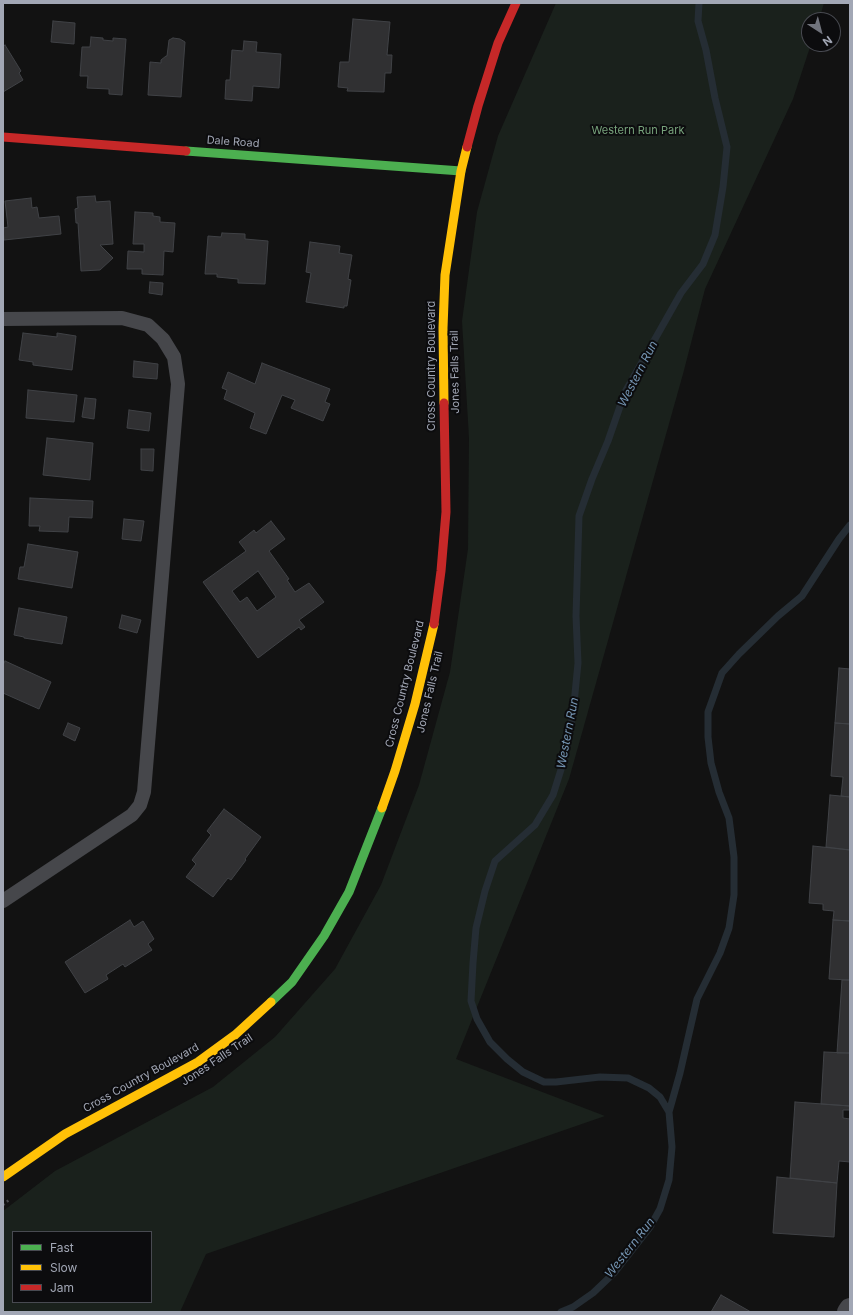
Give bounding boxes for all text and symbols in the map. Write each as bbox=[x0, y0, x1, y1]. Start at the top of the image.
north arrow bbox=[801, 12, 841, 52]
text: N bbox=[820, 33, 835, 49]
park label: Western Run Park bbox=[591, 124, 685, 138]
street label: Dale Road bbox=[206, 134, 260, 150]
street label: Cross Country Boulevard bbox=[425, 301, 439, 431]
street label: Jones Falls Trail bbox=[448, 330, 462, 414]
water label: Western Run bbox=[615, 339, 661, 409]
street label: Cross Country Boulevard bbox=[383, 619, 427, 749]
street label: Jones Falls Trail bbox=[414, 650, 446, 734]
water label: Western Run bbox=[554, 696, 582, 770]
street label: Jones Falls Trail bbox=[179, 1031, 255, 1089]
street label: Cross Country Boulevard bbox=[81, 1041, 201, 1115]
water label: Western Run bbox=[602, 1215, 658, 1281]
legend bbox=[12, 1231, 152, 1303]
text: Fast bbox=[50, 1240, 74, 1255]
text: Slow bbox=[50, 1260, 77, 1275]
text: Jam bbox=[50, 1280, 74, 1295]

